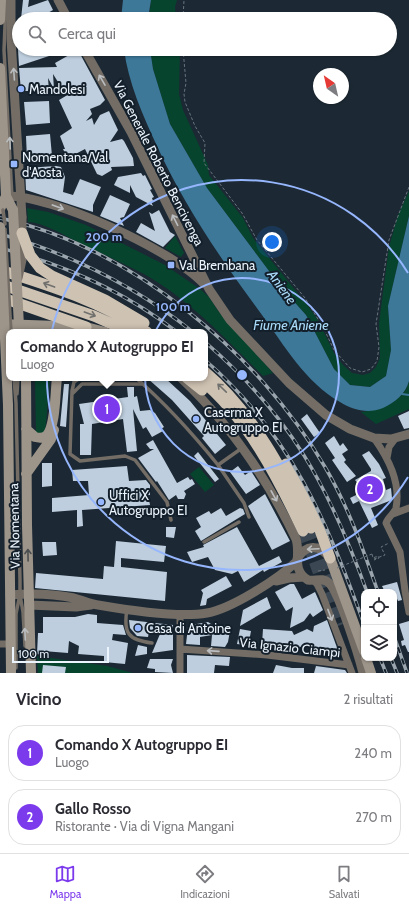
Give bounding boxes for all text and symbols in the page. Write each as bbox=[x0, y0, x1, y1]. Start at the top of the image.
search box bbox=[12, 12, 397, 56]
icon: search bbox=[26, 23, 48, 45]
text: Cerca qui bbox=[58, 25, 116, 43]
one-way arrow bbox=[10, 68, 17, 81]
north arrow bbox=[313, 68, 349, 104]
one-way arrow bbox=[97, 74, 105, 86]
street label: Via Generale Roberto Bencivenga bbox=[110, 78, 208, 249]
place label: Mandolesi bbox=[29, 81, 85, 97]
marker: Mandolesi bbox=[16, 84, 26, 94]
one-way arrow bbox=[6, 137, 13, 150]
place label: Nomentana/Val d'Aosta bbox=[22, 149, 108, 180]
marker: Nomentana/Val d'Aosta bbox=[9, 159, 19, 169]
one-way arrow bbox=[52, 203, 64, 211]
one-way arrow bbox=[171, 215, 178, 227]
text: 200 m bbox=[86, 229, 122, 244]
your location bbox=[262, 232, 282, 252]
place label: Val Brembana bbox=[179, 257, 256, 273]
marker: Val Brembana bbox=[166, 260, 176, 270]
water label: Aniene bbox=[263, 265, 301, 308]
one-way arrow bbox=[43, 280, 55, 288]
text: 100 m bbox=[156, 299, 190, 314]
one-way arrow bbox=[83, 311, 95, 319]
water label: Fiume Aniene bbox=[253, 316, 329, 334]
popup bbox=[6, 329, 208, 381]
text: Comando X Autogruppo EI bbox=[20, 338, 194, 356]
text: Luogo bbox=[20, 356, 54, 372]
centre of rings bbox=[235, 368, 249, 382]
one-way arrow bbox=[217, 383, 227, 393]
pin: 1 bbox=[94, 394, 120, 424]
place label: Caserma X Autogruppo EI bbox=[204, 404, 283, 435]
marker: Caserma X Autogruppo EI bbox=[191, 414, 201, 424]
pin: 2 bbox=[357, 474, 383, 504]
street label: Via Nomentana bbox=[5, 482, 23, 569]
place label: Uffici X Autogruppo EI bbox=[109, 487, 188, 518]
one-way arrow bbox=[270, 490, 278, 502]
marker: Uffici X Autogruppo EI bbox=[96, 497, 106, 507]
one-way arrow bbox=[307, 545, 320, 552]
one-way arrow bbox=[24, 549, 32, 562]
map controls bbox=[361, 589, 397, 661]
button: locate bbox=[361, 589, 397, 625]
one-way arrow bbox=[327, 608, 335, 620]
place label: Casa di Antoine bbox=[146, 620, 231, 636]
marker: Casa di Antoine bbox=[133, 623, 143, 633]
button: layers bbox=[361, 625, 397, 661]
one-way arrow bbox=[21, 628, 28, 641]
street label: Via Ignazio Ciampi bbox=[239, 634, 341, 660]
scale bar bbox=[12, 645, 109, 664]
text: 100 m bbox=[18, 647, 49, 661]
one-way arrow bbox=[207, 648, 220, 655]
text: Vicino bbox=[16, 689, 61, 709]
text: 2 risultati bbox=[344, 691, 393, 707]
text: Comando X Autogruppo EI bbox=[55, 736, 228, 754]
text: 1 bbox=[28, 745, 32, 761]
text: 240 m bbox=[354, 745, 392, 761]
text: Luogo bbox=[55, 754, 89, 770]
text: Gallo Rosso bbox=[55, 800, 131, 818]
text: 2 bbox=[27, 809, 33, 825]
text: 270 m bbox=[355, 809, 392, 825]
text: Ristorante · Via di Vigna Mangani bbox=[55, 818, 234, 834]
tab: Mappa bbox=[49, 863, 81, 901]
tab: Indicazioni bbox=[180, 863, 230, 901]
tab: Salvati bbox=[329, 863, 360, 901]

